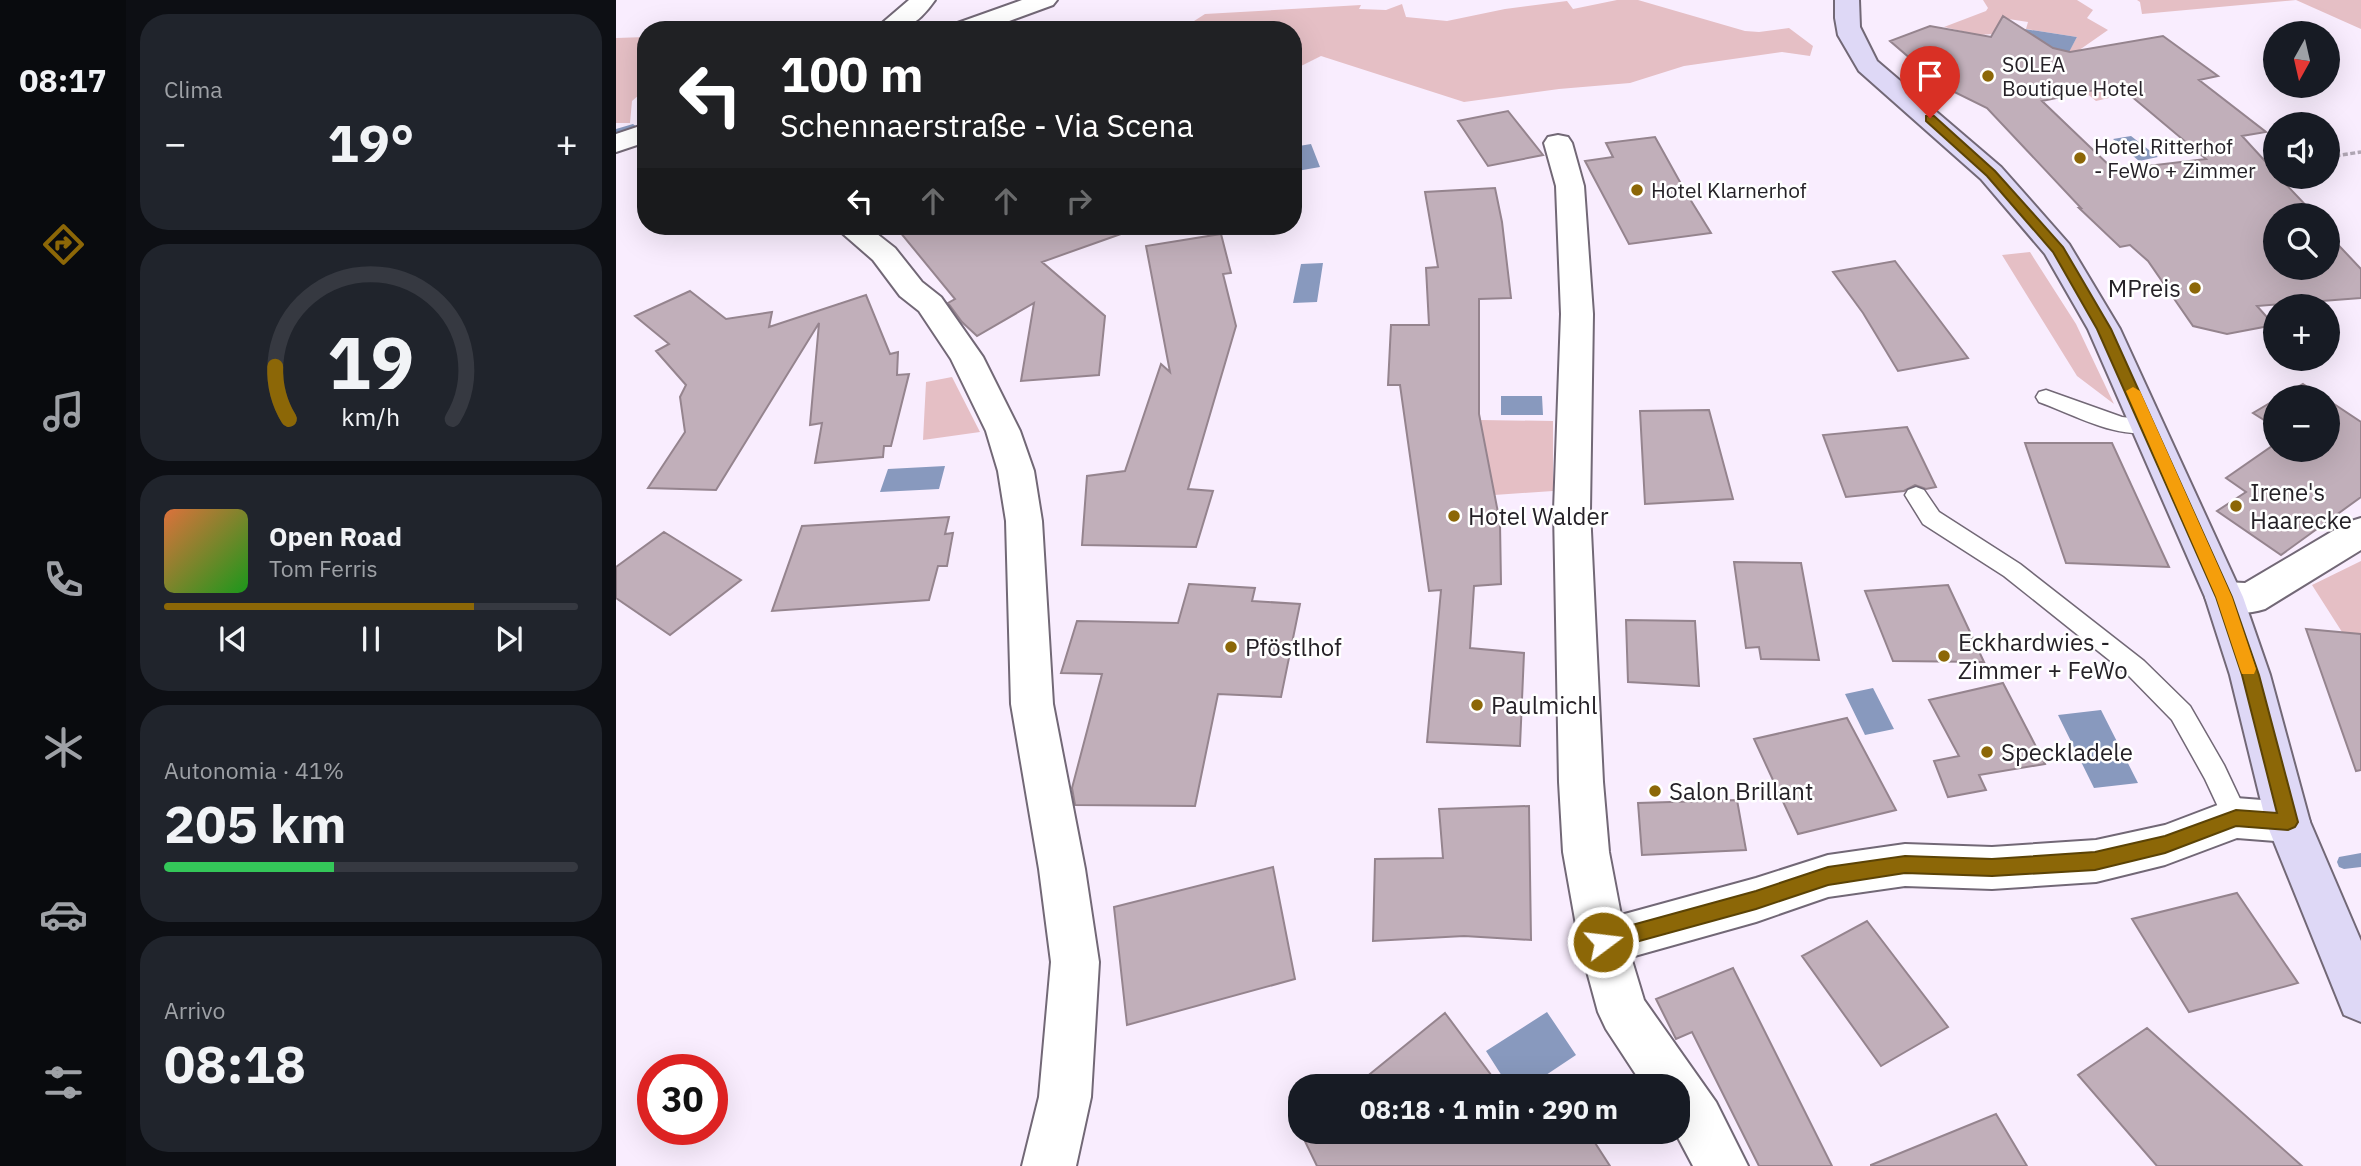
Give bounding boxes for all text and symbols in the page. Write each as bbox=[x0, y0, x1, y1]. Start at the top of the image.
north arrow bbox=[2263, 21, 2340, 98]
map controls bbox=[2263, 21, 2340, 462]
text: 100 m bbox=[780, 42, 924, 105]
pin bbox=[1900, 46, 1960, 118]
icon: left bbox=[665, 49, 756, 140]
place label: SOLEA Boutique Hotel bbox=[2002, 50, 2144, 102]
icon: arrive bbox=[1911, 57, 1949, 95]
text: 08:17 bbox=[19, 59, 107, 101]
marker: SOLEA Boutique Hotel bbox=[1980, 68, 1996, 84]
text: Clima bbox=[164, 74, 223, 104]
text: Schennaerstraße - Via Scena bbox=[780, 104, 1194, 146]
text: 19° bbox=[328, 109, 414, 176]
button: sound bbox=[2263, 112, 2340, 189]
text: − bbox=[164, 118, 187, 167]
text: + bbox=[555, 118, 578, 167]
place label: Hotel Ritterhof - FeWo + Zimmer bbox=[2094, 132, 2256, 184]
marker: Hotel Ritterhof - FeWo + Zimmer bbox=[2072, 150, 2088, 166]
place label: Hotel Klarnerhof bbox=[1651, 176, 1807, 204]
icon: left bbox=[841, 182, 879, 220]
icon: ahead bbox=[914, 182, 952, 220]
icon: ahead bbox=[987, 182, 1025, 220]
icon: right bbox=[1060, 182, 1098, 220]
marker: Hotel Klarnerhof bbox=[1629, 182, 1645, 198]
button: search bbox=[2263, 203, 2340, 280]
icon: directions bbox=[39, 220, 88, 269]
place label: MPreis bbox=[2108, 272, 2181, 304]
marker: MPreis bbox=[2187, 280, 2203, 296]
button: + bbox=[2263, 294, 2340, 371]
text: 19 bbox=[327, 314, 415, 409]
button: − bbox=[2263, 385, 2340, 462]
icon: music bbox=[39, 387, 88, 436]
text: km/h bbox=[342, 399, 400, 432]
place label: Irene's Haarecke bbox=[2250, 476, 2352, 536]
marker: Irene's Haarecke bbox=[2228, 498, 2244, 514]
place label: Hotel Walder bbox=[1468, 500, 1609, 532]
marker: Hotel Walder bbox=[1446, 508, 1462, 524]
text: Open Road bbox=[269, 519, 402, 553]
text: Tom Ferris bbox=[269, 553, 378, 583]
icon: phone bbox=[39, 555, 88, 604]
icon: previous bbox=[214, 620, 252, 658]
icon: pause bbox=[352, 620, 390, 658]
icon: next bbox=[490, 620, 528, 658]
place label: Eckhardwies - Zimmer + FeWo bbox=[1958, 626, 2128, 686]
place label: Pföstlhof bbox=[1245, 631, 1342, 663]
marker: Pföstlhof bbox=[1223, 639, 1239, 655]
marker: Eckhardwies - Zimmer + FeWo bbox=[1936, 648, 1952, 664]
place label: Paulmichl bbox=[1491, 689, 1597, 721]
marker: Paulmichl bbox=[1469, 697, 1485, 713]
icon: climate bbox=[39, 723, 88, 772]
place label: Speckladele bbox=[2001, 736, 2133, 768]
marker: Speckladele bbox=[1979, 744, 1995, 760]
text: Autonomia · 41% bbox=[164, 755, 344, 785]
place label: Salon Brillant bbox=[1669, 775, 1813, 807]
marker: Salon Brillant bbox=[1647, 783, 1663, 799]
text: 205 km bbox=[164, 790, 346, 857]
icon: car bbox=[39, 890, 88, 939]
position arrow bbox=[1566, 905, 1640, 979]
text: Arrivo bbox=[164, 995, 225, 1025]
text: 08:18 bbox=[164, 1030, 306, 1097]
speed limit sign: 30 bbox=[637, 1054, 728, 1145]
icon: filters bbox=[39, 1058, 88, 1107]
text: 08:18 · 1 min · 290 m bbox=[1360, 1092, 1618, 1126]

